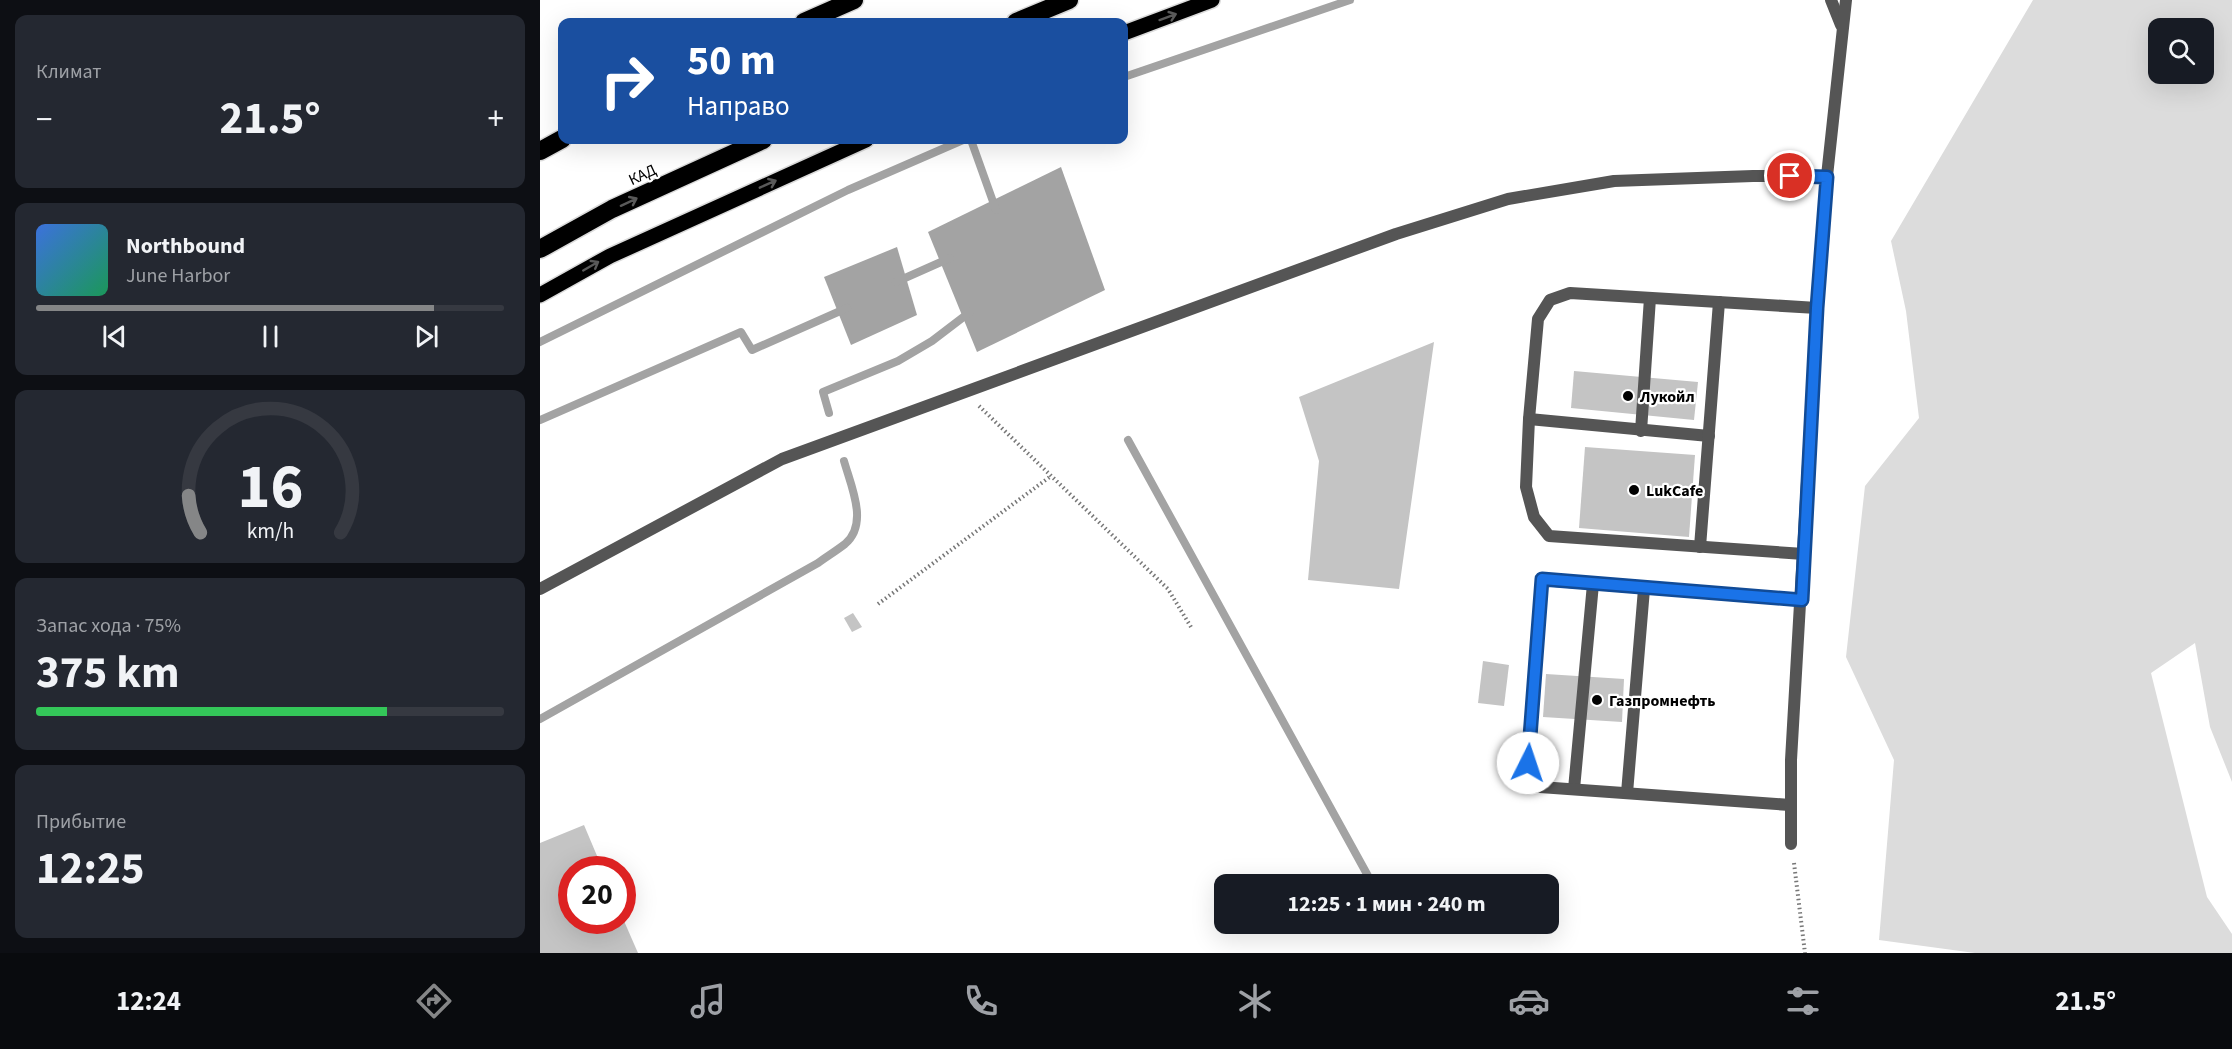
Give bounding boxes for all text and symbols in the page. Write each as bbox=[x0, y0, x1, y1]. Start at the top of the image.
one-way arrow bbox=[1158, 10, 1177, 21]
map controls bbox=[2148, 18, 2214, 84]
button: search bbox=[2148, 18, 2214, 84]
text: 50 m bbox=[687, 31, 776, 91]
icon: right bbox=[588, 42, 666, 120]
text: Климат bbox=[36, 58, 102, 86]
text: 21.5° bbox=[219, 87, 321, 151]
text: Направо bbox=[687, 87, 790, 126]
text: − bbox=[36, 96, 52, 143]
text: + bbox=[488, 96, 504, 143]
pin bbox=[1764, 150, 1815, 201]
street label: КАД bbox=[625, 159, 660, 191]
icon: arrive bbox=[1773, 159, 1806, 192]
one-way arrow bbox=[758, 178, 776, 190]
one-way arrow bbox=[619, 195, 637, 207]
text: Northbound bbox=[126, 230, 245, 262]
one-way arrow bbox=[582, 260, 599, 272]
text: June Harbor bbox=[126, 262, 230, 290]
icon: previous bbox=[98, 320, 131, 353]
icon: pause bbox=[254, 320, 287, 353]
icon: next bbox=[410, 320, 443, 353]
place label: Лукойл bbox=[1639, 386, 1695, 408]
marker: Лукойл bbox=[1621, 389, 1635, 403]
text: 16 bbox=[237, 444, 303, 533]
place label: LukCafe bbox=[1646, 480, 1703, 502]
marker: LukCafe bbox=[1627, 483, 1641, 497]
text: km/h bbox=[246, 517, 294, 548]
text: Запас хода · 75% bbox=[36, 612, 181, 640]
text: 375 km bbox=[36, 641, 180, 705]
place label: Газпромнефть bbox=[1609, 690, 1716, 712]
marker: Газпромнефть bbox=[1590, 693, 1604, 707]
position arrow bbox=[1496, 731, 1560, 795]
text: Прибытие bbox=[36, 808, 126, 836]
text: 12:25 bbox=[36, 837, 145, 901]
speed limit sign: 20 bbox=[558, 856, 636, 934]
text: 12:25 · 1 мин · 240 m bbox=[1287, 888, 1486, 920]
icon: directions bbox=[413, 980, 455, 1022]
icon: music bbox=[687, 980, 729, 1022]
icon: phone bbox=[960, 980, 1002, 1022]
icon: climate bbox=[1234, 980, 1276, 1022]
icon: car bbox=[1508, 980, 1550, 1022]
icon: filters bbox=[1782, 980, 1824, 1022]
text: 12:24 bbox=[116, 982, 181, 1021]
text: 21.5° bbox=[2055, 982, 2116, 1021]

